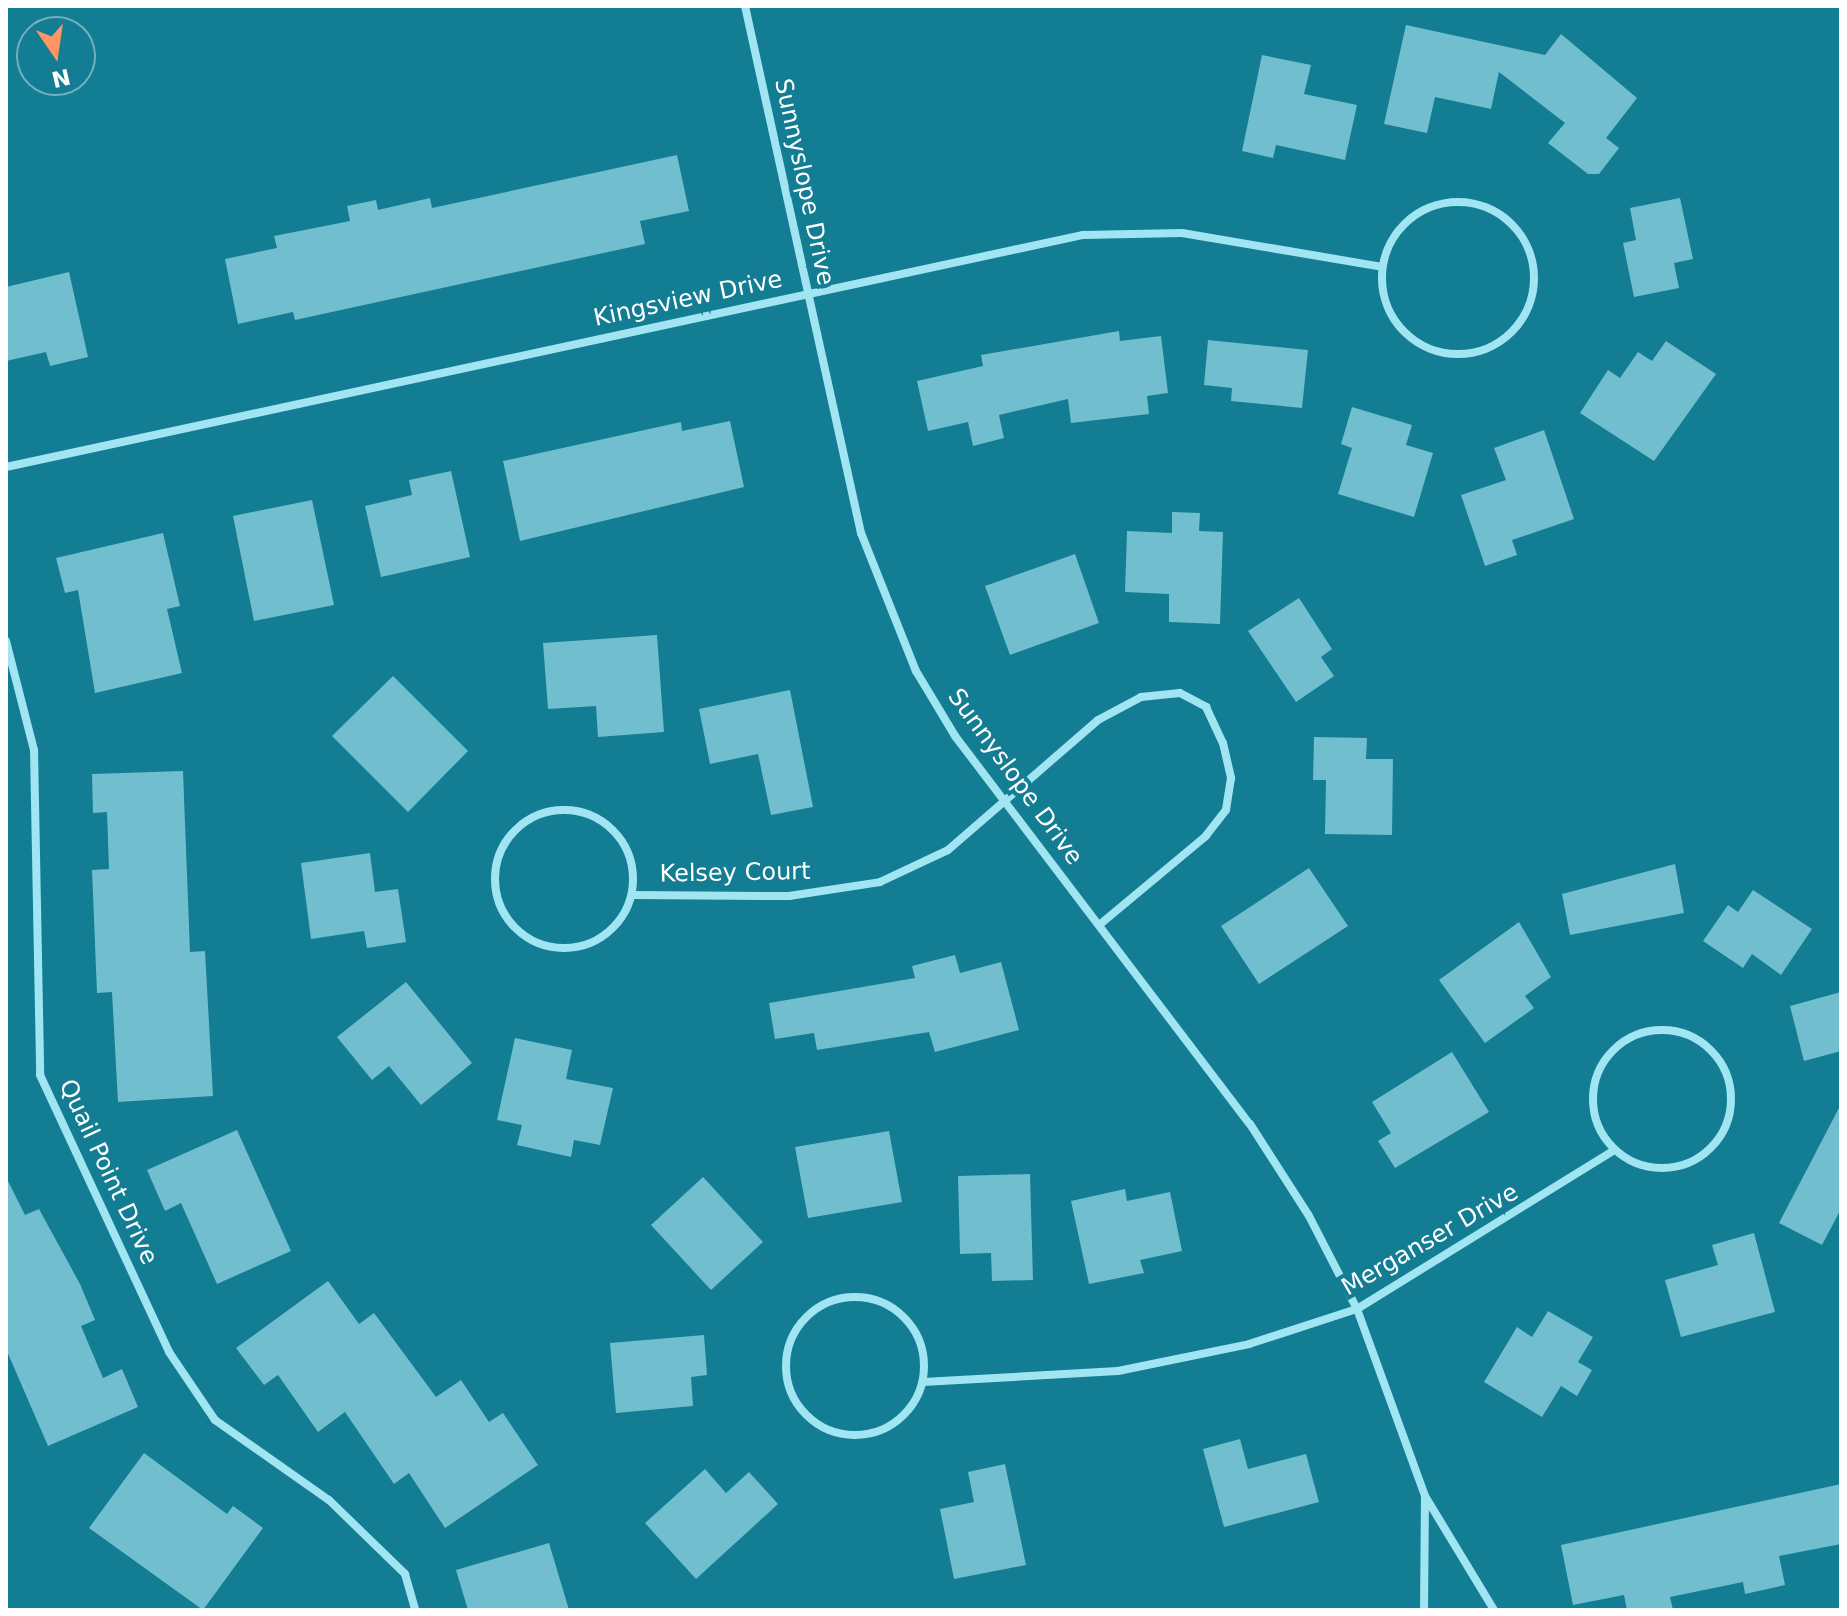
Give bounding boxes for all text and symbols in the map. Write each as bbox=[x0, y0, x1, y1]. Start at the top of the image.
north arrow bbox=[16, 16, 96, 96]
text: N bbox=[49, 64, 73, 92]
street label: Sunnyslope Drive bbox=[768, 76, 840, 288]
street label: Kingsview Drive bbox=[591, 265, 785, 333]
street label: Sunnyslope Drive bbox=[941, 683, 1089, 871]
street label: Kelsey Court bbox=[659, 857, 811, 889]
street label: Quail Point Drive bbox=[52, 1075, 164, 1269]
street label: Merganser Drive bbox=[1337, 1178, 1523, 1302]

